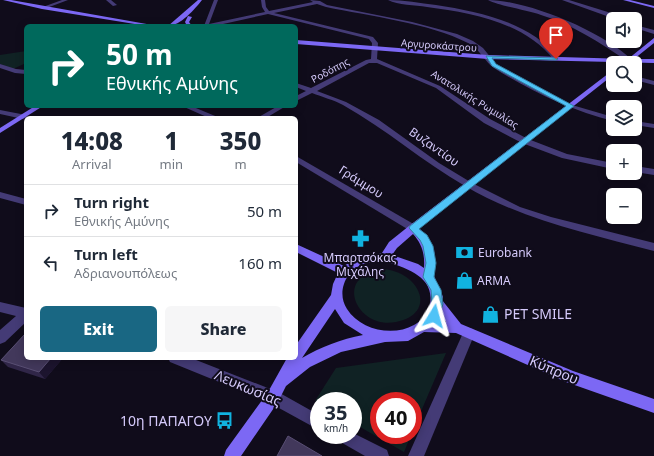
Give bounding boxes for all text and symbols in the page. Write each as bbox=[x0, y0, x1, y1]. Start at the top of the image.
map controls bbox=[606, 12, 642, 224]
button: sound bbox=[606, 12, 642, 48]
pin bbox=[539, 18, 573, 59]
icon: arrive bbox=[545, 24, 567, 46]
text: 50 m bbox=[106, 35, 173, 73]
street label: Αργυροκάστρου bbox=[401, 35, 477, 55]
icon: right bbox=[40, 40, 92, 92]
street label: Ροδόπης bbox=[308, 54, 352, 86]
button: search bbox=[606, 56, 642, 92]
street label: Ανατολικής Ρωμυλίας bbox=[429, 66, 522, 132]
text: Εθνικής Αμύνης bbox=[106, 71, 238, 95]
button: layers bbox=[606, 100, 642, 136]
street label: Βυζαντίου bbox=[406, 123, 463, 170]
text: 14:08 bbox=[61, 124, 123, 157]
text: 1 bbox=[164, 124, 178, 157]
text: 350 bbox=[220, 124, 261, 157]
button: + bbox=[606, 144, 642, 180]
text: Arrival bbox=[72, 155, 112, 173]
text: min bbox=[160, 155, 183, 173]
text: m bbox=[234, 155, 247, 173]
street label: Γράμμου bbox=[336, 161, 387, 202]
button: − bbox=[606, 188, 642, 224]
text: Turn right bbox=[74, 192, 149, 212]
icon: right bbox=[40, 200, 62, 222]
text: 50 m bbox=[247, 201, 282, 221]
text: Εθνικής Αμύνης bbox=[74, 212, 169, 230]
pharmacy icon: Μπαρτσόκας Μιχάλης bbox=[350, 229, 370, 249]
bank icon: Eurobank bbox=[455, 243, 475, 263]
text: Turn left bbox=[74, 244, 138, 264]
place label: Eurobank bbox=[478, 244, 533, 261]
place label: Μπαρτσόκας Μιχάλης bbox=[324, 249, 397, 280]
icon: left bbox=[40, 252, 62, 274]
text: 160 m bbox=[238, 253, 282, 273]
text: Αδριανουπόλεως bbox=[74, 264, 177, 282]
shop icon: ARMA bbox=[454, 271, 474, 291]
place label: ARMA bbox=[477, 272, 511, 289]
position arrow bbox=[413, 295, 455, 337]
shop icon: PET SMILE bbox=[481, 304, 501, 324]
place label: PET SMILE bbox=[504, 304, 572, 323]
button: Exit bbox=[40, 306, 157, 352]
button: Share bbox=[165, 306, 282, 352]
street label: Κύπρου bbox=[527, 351, 582, 388]
street label: Λευκωσίας bbox=[212, 365, 285, 410]
speed limit sign: 40 bbox=[370, 392, 422, 444]
text: 35 bbox=[325, 399, 347, 426]
place label: 10η ΠΑΠΑΓΟΥ bbox=[120, 411, 212, 430]
bus stop icon: 10η ΠΑΠΑΓΟΥ bbox=[215, 411, 235, 431]
text: km/h bbox=[324, 421, 348, 435]

